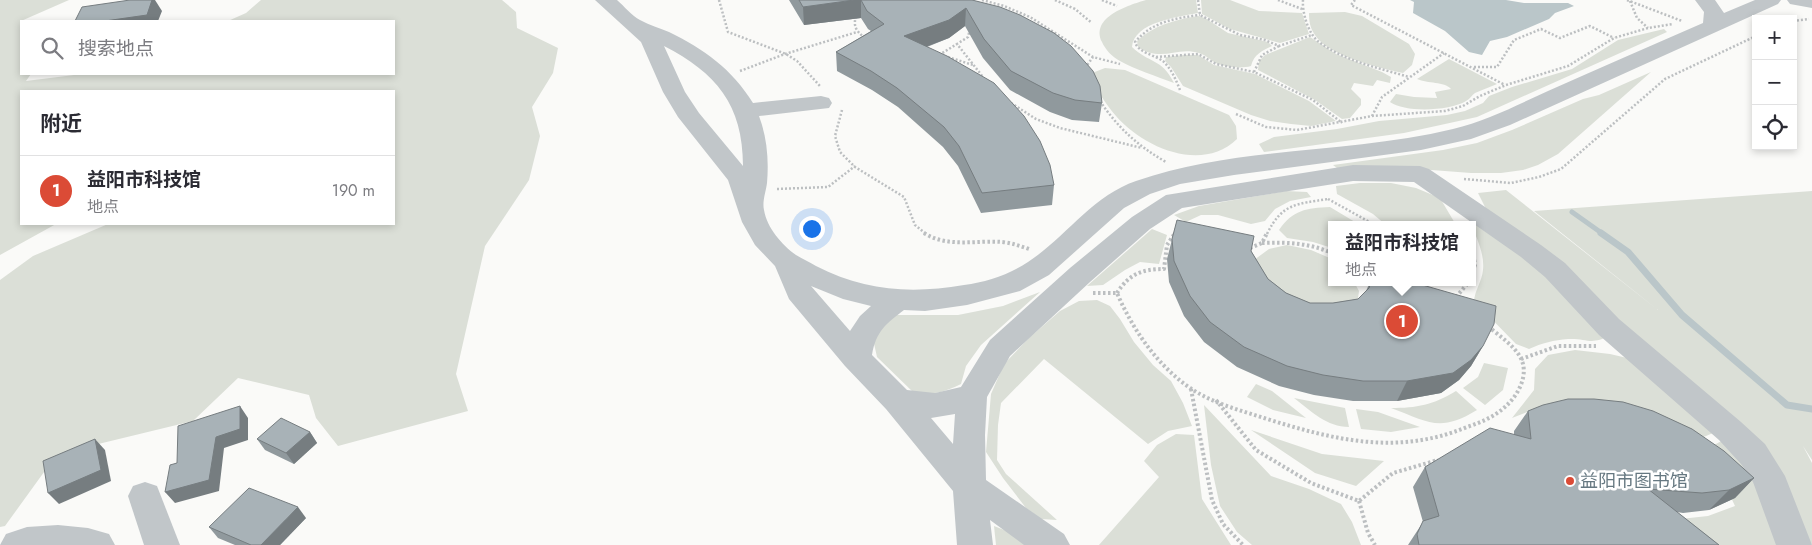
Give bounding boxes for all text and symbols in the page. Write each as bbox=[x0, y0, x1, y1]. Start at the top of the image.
map controls bbox=[1752, 15, 1797, 150]
button: + bbox=[1752, 15, 1797, 60]
search box bbox=[20, 20, 395, 75]
icon: search bbox=[38, 34, 66, 62]
text: 搜索地点 bbox=[78, 35, 154, 62]
button: − bbox=[1752, 60, 1797, 105]
button: locate bbox=[1752, 105, 1797, 150]
text: 附近 bbox=[40, 109, 82, 139]
text: 益阳市科技馆 bbox=[87, 166, 201, 193]
text: 1 bbox=[52, 179, 60, 202]
text: 190 m bbox=[332, 179, 375, 202]
text: 地点 bbox=[87, 195, 119, 218]
your location bbox=[799, 216, 825, 242]
popup bbox=[1328, 221, 1476, 286]
text: 益阳市科技馆 bbox=[1345, 229, 1459, 256]
text: 地点 bbox=[1345, 258, 1377, 281]
pin: 1 bbox=[1386, 302, 1418, 340]
place label: 益阳市图书馆 bbox=[1580, 468, 1688, 494]
marker: 益阳市图书馆 bbox=[1564, 475, 1576, 487]

